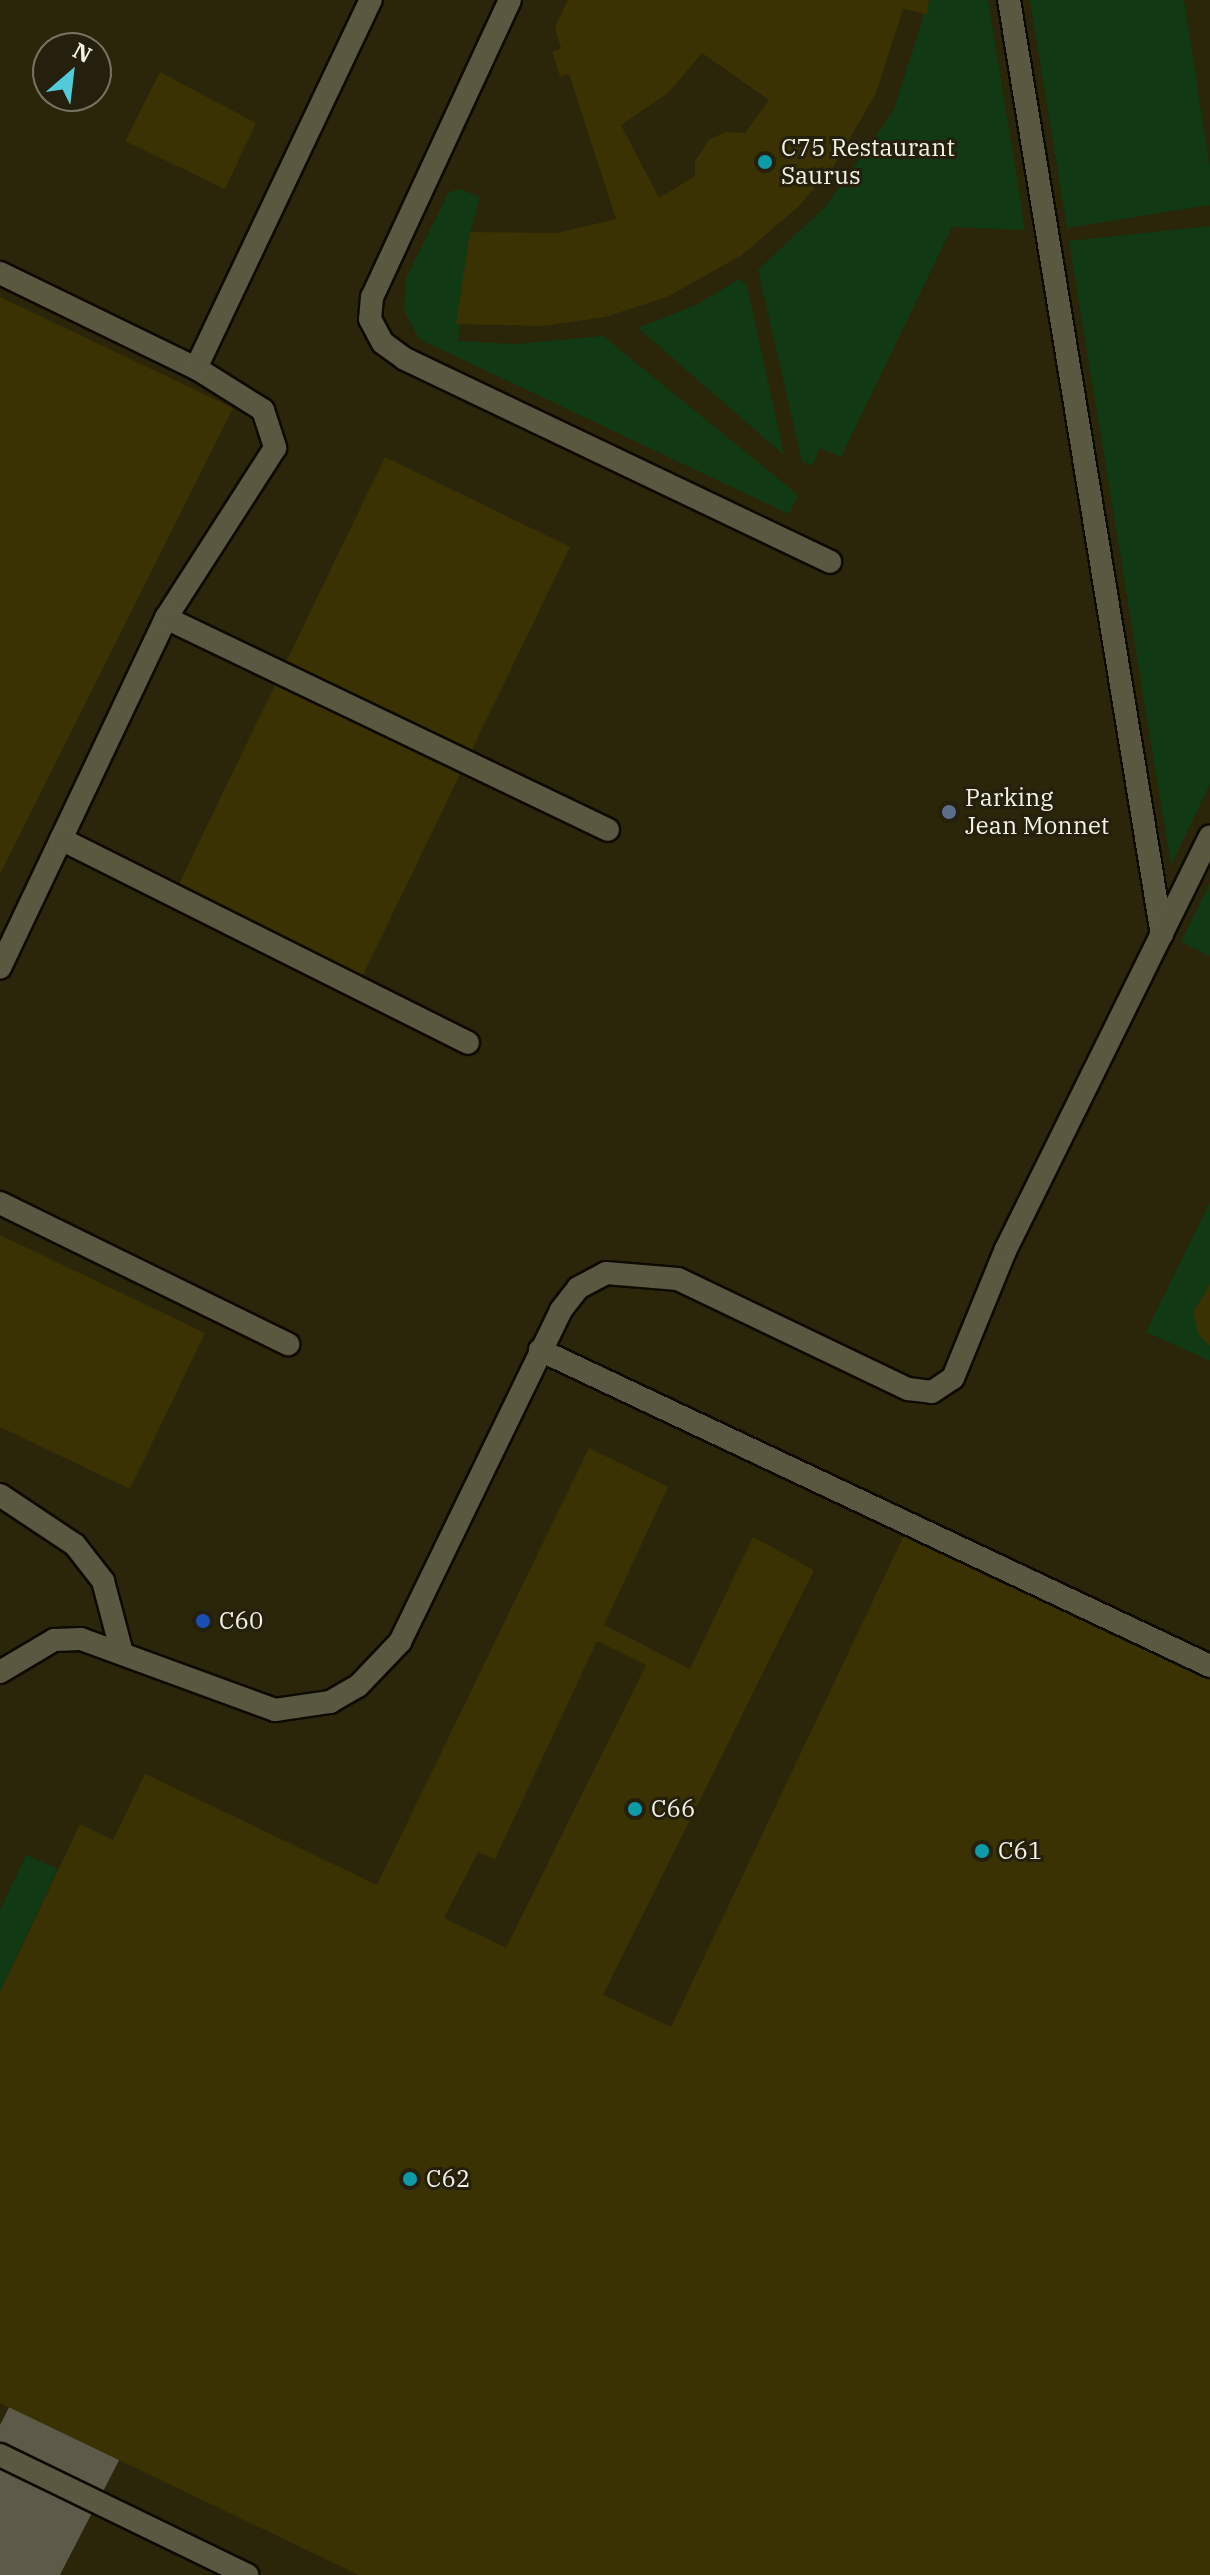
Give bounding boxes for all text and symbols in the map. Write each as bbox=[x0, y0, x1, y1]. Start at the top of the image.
north arrow bbox=[32, 32, 112, 112]
text: N bbox=[68, 35, 97, 69]
place label: C75 Restaurant Saurus bbox=[781, 134, 955, 190]
marker: C75 Restaurant Saurus bbox=[756, 153, 774, 171]
place label: Parking Jean Monnet bbox=[965, 784, 1109, 840]
marker: Parking Jean Monnet bbox=[940, 803, 958, 821]
place label: C60 bbox=[219, 1607, 263, 1635]
marker: C60 bbox=[194, 1612, 212, 1630]
place label: C66 bbox=[651, 1795, 695, 1823]
marker: C66 bbox=[626, 1800, 644, 1818]
place label: C61 bbox=[998, 1837, 1042, 1865]
marker: C61 bbox=[973, 1842, 991, 1860]
place label: C62 bbox=[426, 2165, 470, 2193]
marker: C62 bbox=[401, 2170, 419, 2188]

